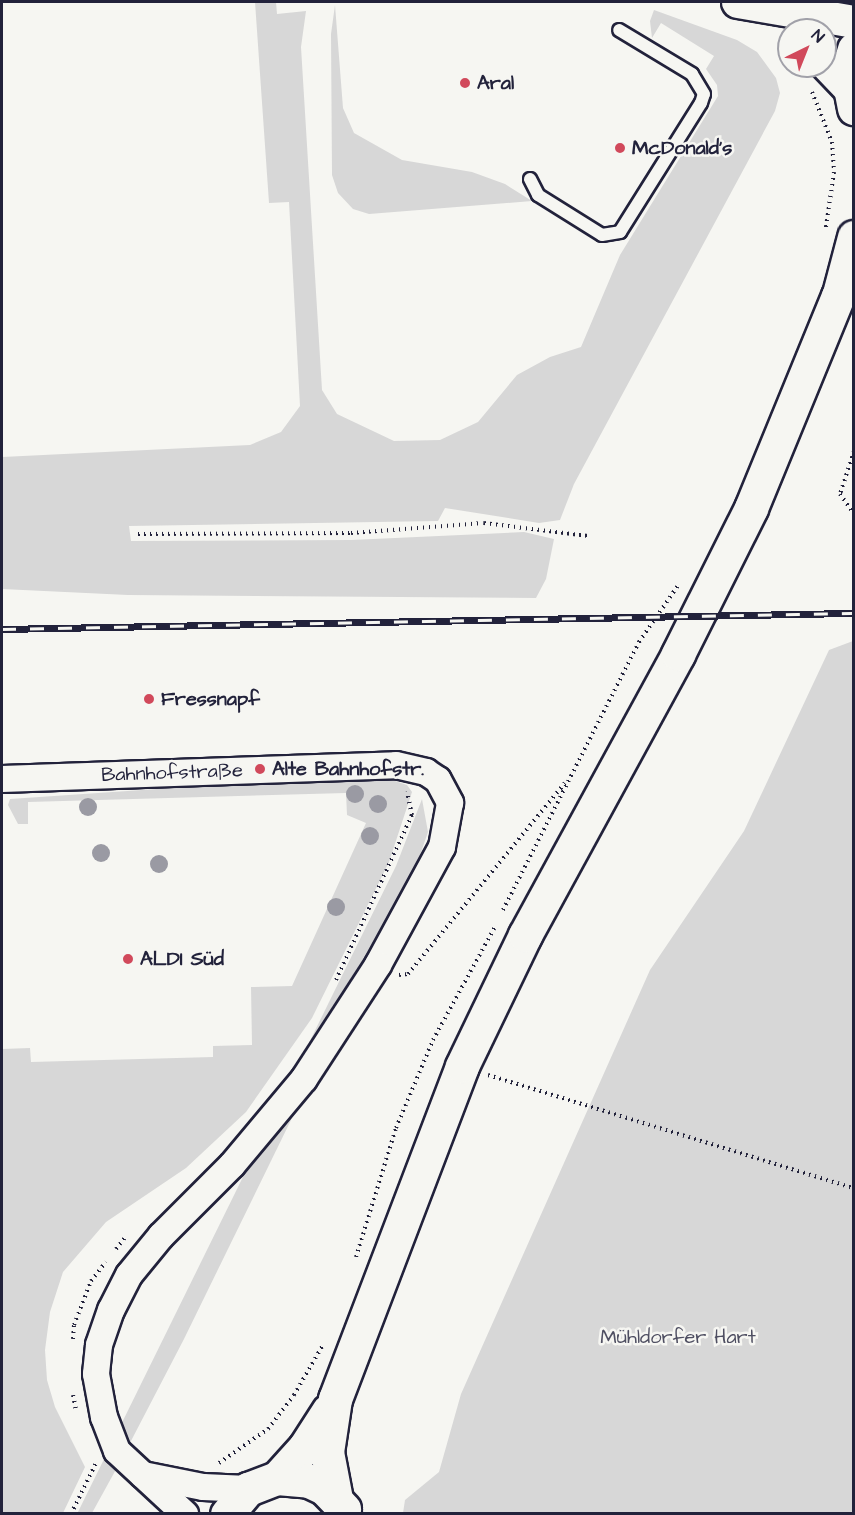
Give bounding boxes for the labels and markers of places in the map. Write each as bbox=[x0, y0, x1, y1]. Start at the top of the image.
place label: Aral bbox=[477, 71, 514, 95]
marker: Aral bbox=[458, 76, 472, 90]
place label: McDonald's bbox=[632, 136, 732, 160]
marker: McDonald's bbox=[613, 141, 627, 155]
place label: Fressnapf bbox=[161, 687, 260, 711]
marker: Fressnapf bbox=[142, 692, 156, 706]
place label: Alte Bahnhofstr. bbox=[272, 757, 424, 781]
marker: Alte Bahnhofstr. bbox=[253, 762, 267, 776]
place label: ALDI Süd bbox=[140, 947, 224, 971]
marker: ALDI Süd bbox=[121, 952, 135, 966]

